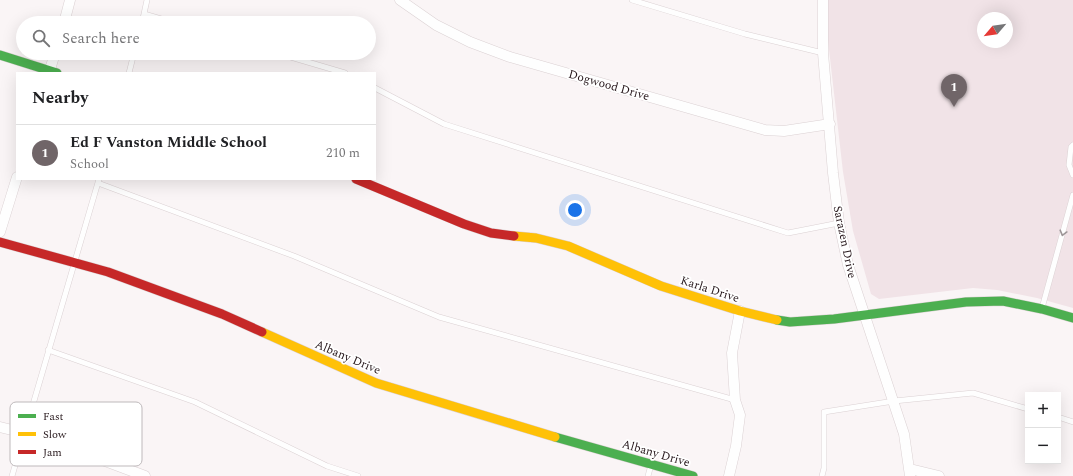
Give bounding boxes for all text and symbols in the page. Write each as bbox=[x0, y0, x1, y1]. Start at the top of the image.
north arrow bbox=[977, 12, 1013, 48]
search box bbox=[16, 16, 376, 60]
icon: search bbox=[30, 27, 52, 49]
text: Search here bbox=[62, 27, 140, 50]
street label: Dogwood Drive bbox=[566, 65, 652, 106]
pin: 1 bbox=[941, 74, 967, 107]
text: Nearby bbox=[32, 85, 88, 111]
text: Ed F Vanston Middle School bbox=[70, 131, 267, 154]
text: 1 bbox=[41, 143, 49, 163]
text: 210 m bbox=[326, 143, 360, 163]
text: School bbox=[70, 154, 109, 174]
your location bbox=[565, 200, 585, 220]
street label: Sarazen Drive bbox=[828, 204, 862, 280]
one-way arrow bbox=[1059, 229, 1068, 236]
street label: Karla Drive bbox=[678, 271, 742, 308]
street label: Albany Drive bbox=[312, 335, 384, 380]
map controls bbox=[1025, 392, 1061, 464]
button: + bbox=[1025, 392, 1061, 428]
legend bbox=[10, 402, 142, 466]
text: Fast bbox=[43, 408, 64, 425]
text: Slow bbox=[43, 426, 67, 443]
button: − bbox=[1025, 428, 1061, 464]
street label: Albany Drive bbox=[620, 435, 692, 472]
text: Jam bbox=[43, 444, 62, 461]

